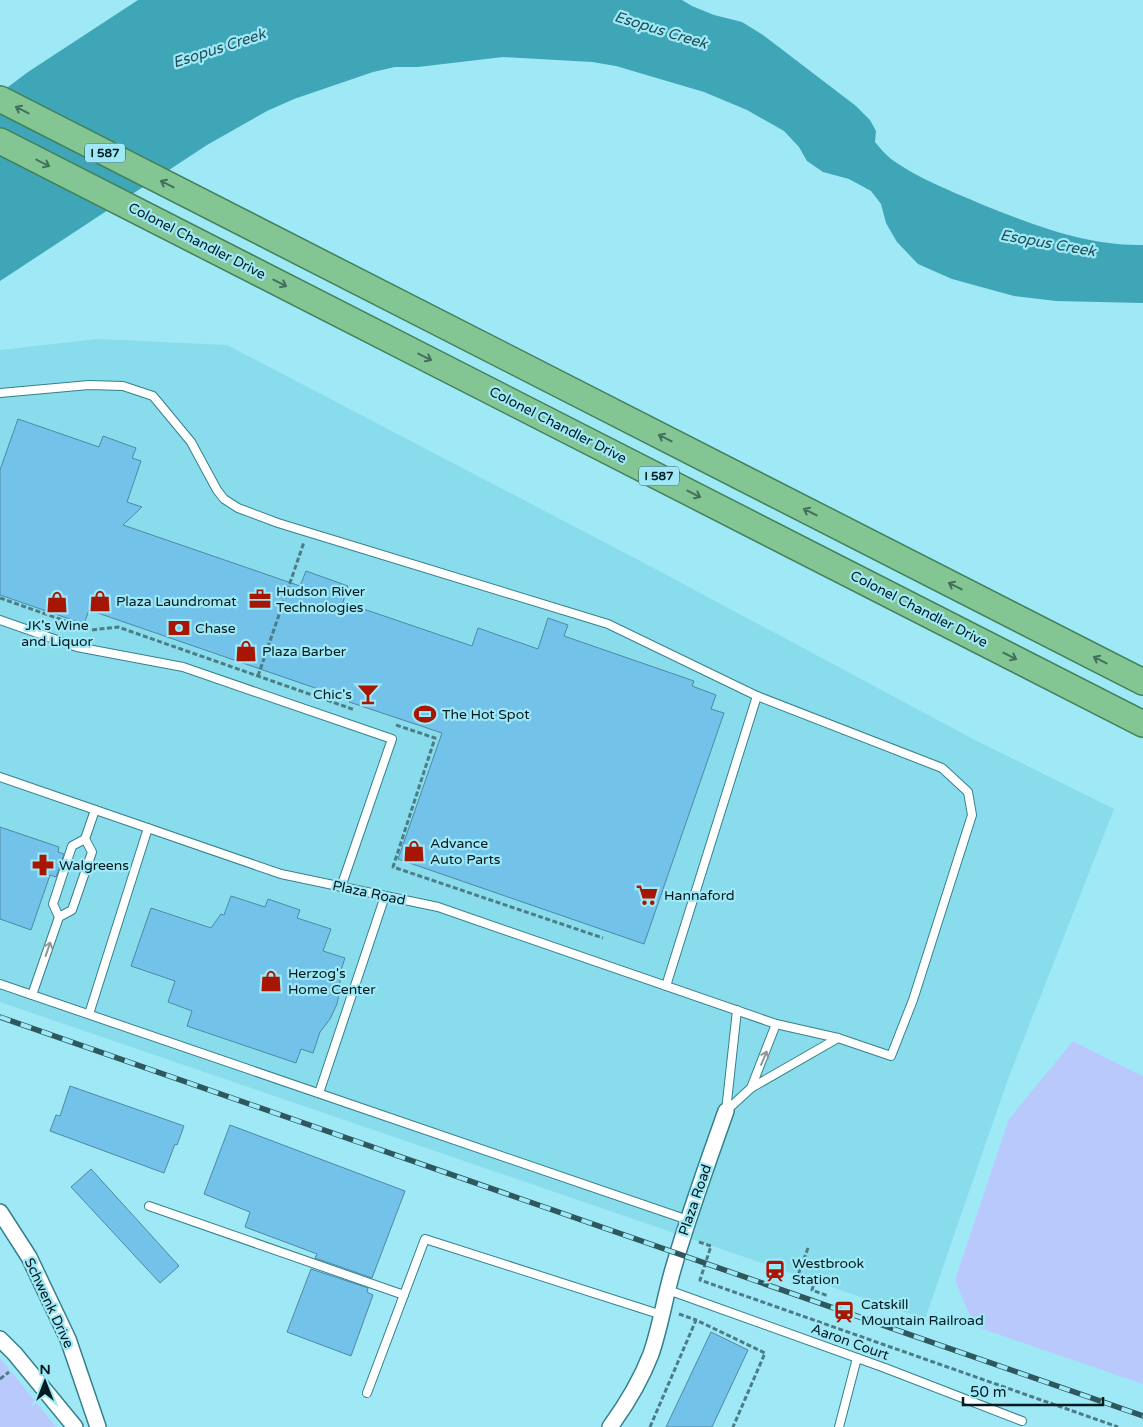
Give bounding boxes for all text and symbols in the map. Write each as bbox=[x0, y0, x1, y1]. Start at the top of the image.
water label: Esopus Creek bbox=[612, 7, 712, 53]
water label: Esopus Creek bbox=[170, 24, 269, 71]
one-way arrow bbox=[15, 105, 30, 114]
road number: I 587 bbox=[85, 144, 125, 162]
one-way arrow bbox=[36, 158, 51, 168]
one-way arrow bbox=[160, 179, 175, 188]
street label: Colonel Chandler Drive bbox=[125, 199, 269, 283]
water label: Esopus Creek bbox=[999, 226, 1099, 261]
one-way arrow bbox=[272, 279, 287, 288]
one-way arrow bbox=[417, 352, 432, 362]
street label: Colonel Chandler Drive bbox=[486, 383, 630, 467]
one-way arrow bbox=[658, 433, 673, 442]
road number: I 587 bbox=[639, 466, 679, 486]
one-way arrow bbox=[686, 490, 701, 500]
one-way arrow bbox=[803, 507, 818, 516]
street label: Colonel Chandler Drive bbox=[847, 567, 991, 651]
one-way arrow bbox=[948, 581, 963, 590]
place label: Hudson River Technologies bbox=[276, 583, 366, 616]
office icon: Hudson River Technologies bbox=[247, 586, 273, 612]
shop icon: Plaza Laundromat bbox=[87, 588, 113, 614]
shop icon: JK's Wine and Liquor bbox=[44, 589, 70, 615]
place label: Plaza Laundromat bbox=[116, 593, 237, 610]
bank icon: Chase bbox=[166, 615, 192, 641]
place label: JK's Wine and Liquor bbox=[21, 617, 93, 650]
place label: Chase bbox=[195, 620, 236, 637]
shop icon: Plaza Barber bbox=[233, 638, 259, 664]
place label: Plaza Barber bbox=[262, 643, 347, 660]
one-way arrow bbox=[1003, 651, 1018, 661]
one-way arrow bbox=[1092, 655, 1107, 665]
bar icon: Chic's bbox=[355, 681, 381, 707]
place label: Chic's bbox=[313, 686, 352, 703]
sports icon: The Hot Spot bbox=[412, 701, 438, 727]
place label: The Hot Spot bbox=[442, 706, 530, 723]
place label: Advance Auto Parts bbox=[430, 835, 501, 868]
shop icon: Advance Auto Parts bbox=[401, 838, 427, 864]
pharmacy icon: Walgreens bbox=[30, 852, 56, 878]
place label: Walgreens bbox=[59, 857, 129, 874]
street label: Plaza Road bbox=[331, 877, 407, 909]
supermarket icon: Hannaford bbox=[634, 882, 660, 908]
place label: Hannaford bbox=[664, 887, 735, 904]
one-way arrow bbox=[44, 941, 53, 957]
place label: Herzog's Home Center bbox=[288, 965, 376, 998]
shop icon: Herzog's Home Center bbox=[258, 968, 284, 994]
one-way arrow bbox=[759, 1051, 769, 1066]
street label: Plaza Road bbox=[675, 1162, 715, 1238]
street label: Schwenk Drive bbox=[21, 1255, 77, 1351]
place label: Westbrook Station bbox=[792, 1255, 864, 1288]
station icon: Westbrook Station bbox=[762, 1258, 788, 1284]
place label: Catskill Mountain Railroad bbox=[861, 1296, 984, 1329]
station icon: Catskill Mountain Railroad bbox=[831, 1299, 857, 1325]
street label: Aaron Court bbox=[809, 1320, 892, 1364]
north arrow bbox=[20, 1357, 70, 1407]
text: N bbox=[39, 1361, 51, 1378]
scale bar bbox=[963, 1374, 1103, 1406]
text: 50 m bbox=[970, 1383, 1007, 1401]

